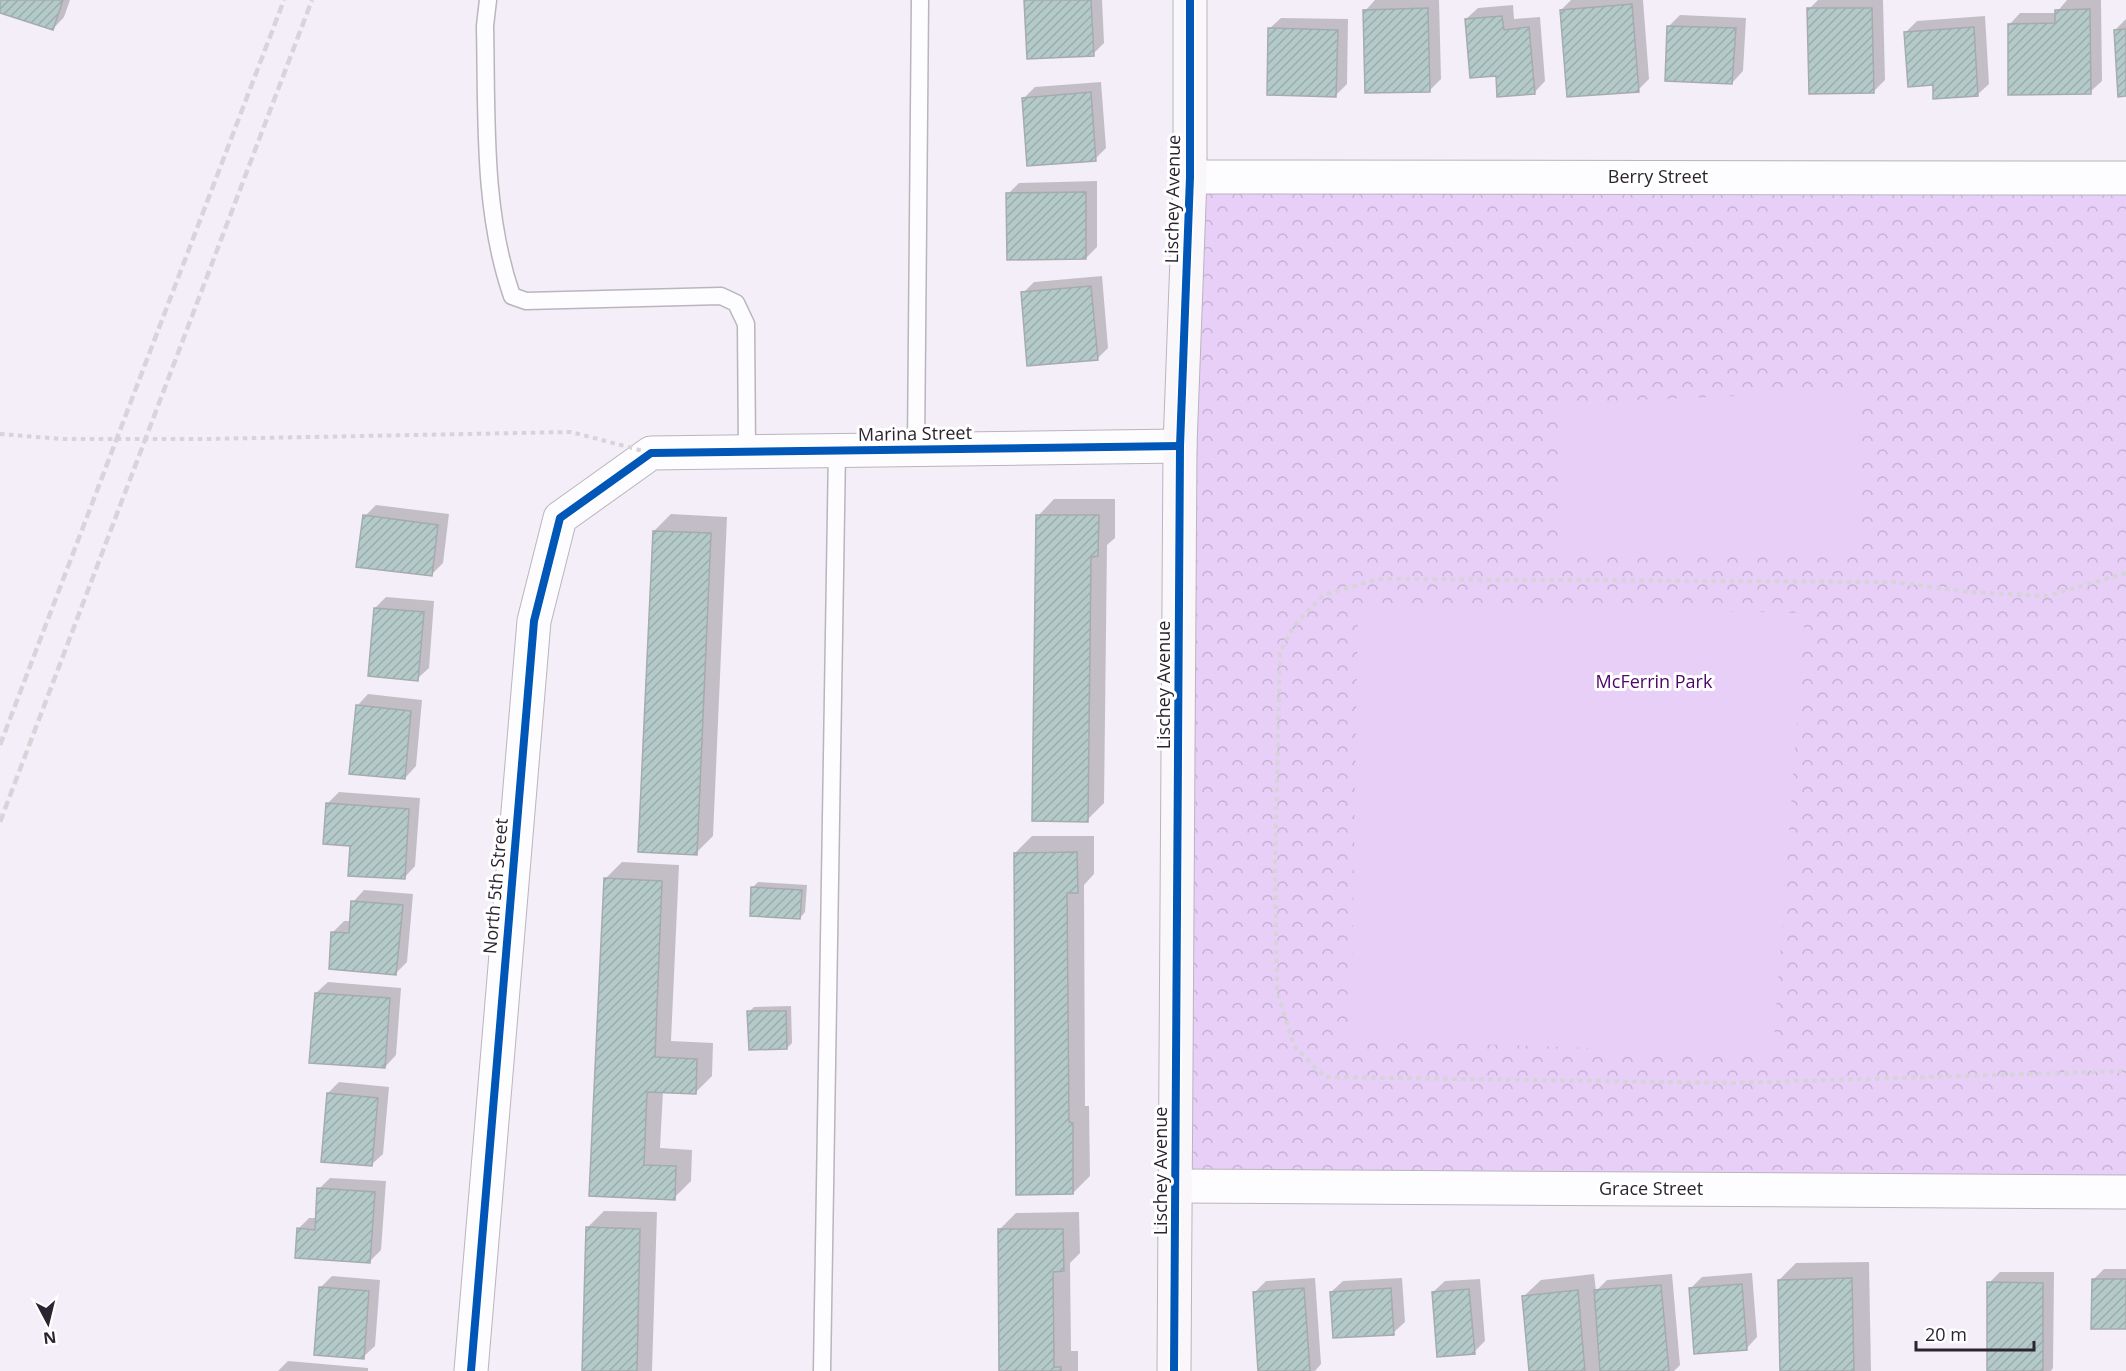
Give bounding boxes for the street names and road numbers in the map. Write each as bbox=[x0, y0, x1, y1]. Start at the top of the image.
street label: Lischey Avenue bbox=[1159, 134, 1185, 264]
street label: Berry Street bbox=[1608, 164, 1708, 188]
street label: Marina Street bbox=[858, 420, 972, 446]
street label: Lischey Avenue bbox=[1151, 621, 1175, 749]
street label: North 5th Street bbox=[477, 817, 513, 955]
street label: Lischey Avenue bbox=[1148, 1107, 1172, 1235]
street label: Grace Street bbox=[1599, 1176, 1703, 1200]

